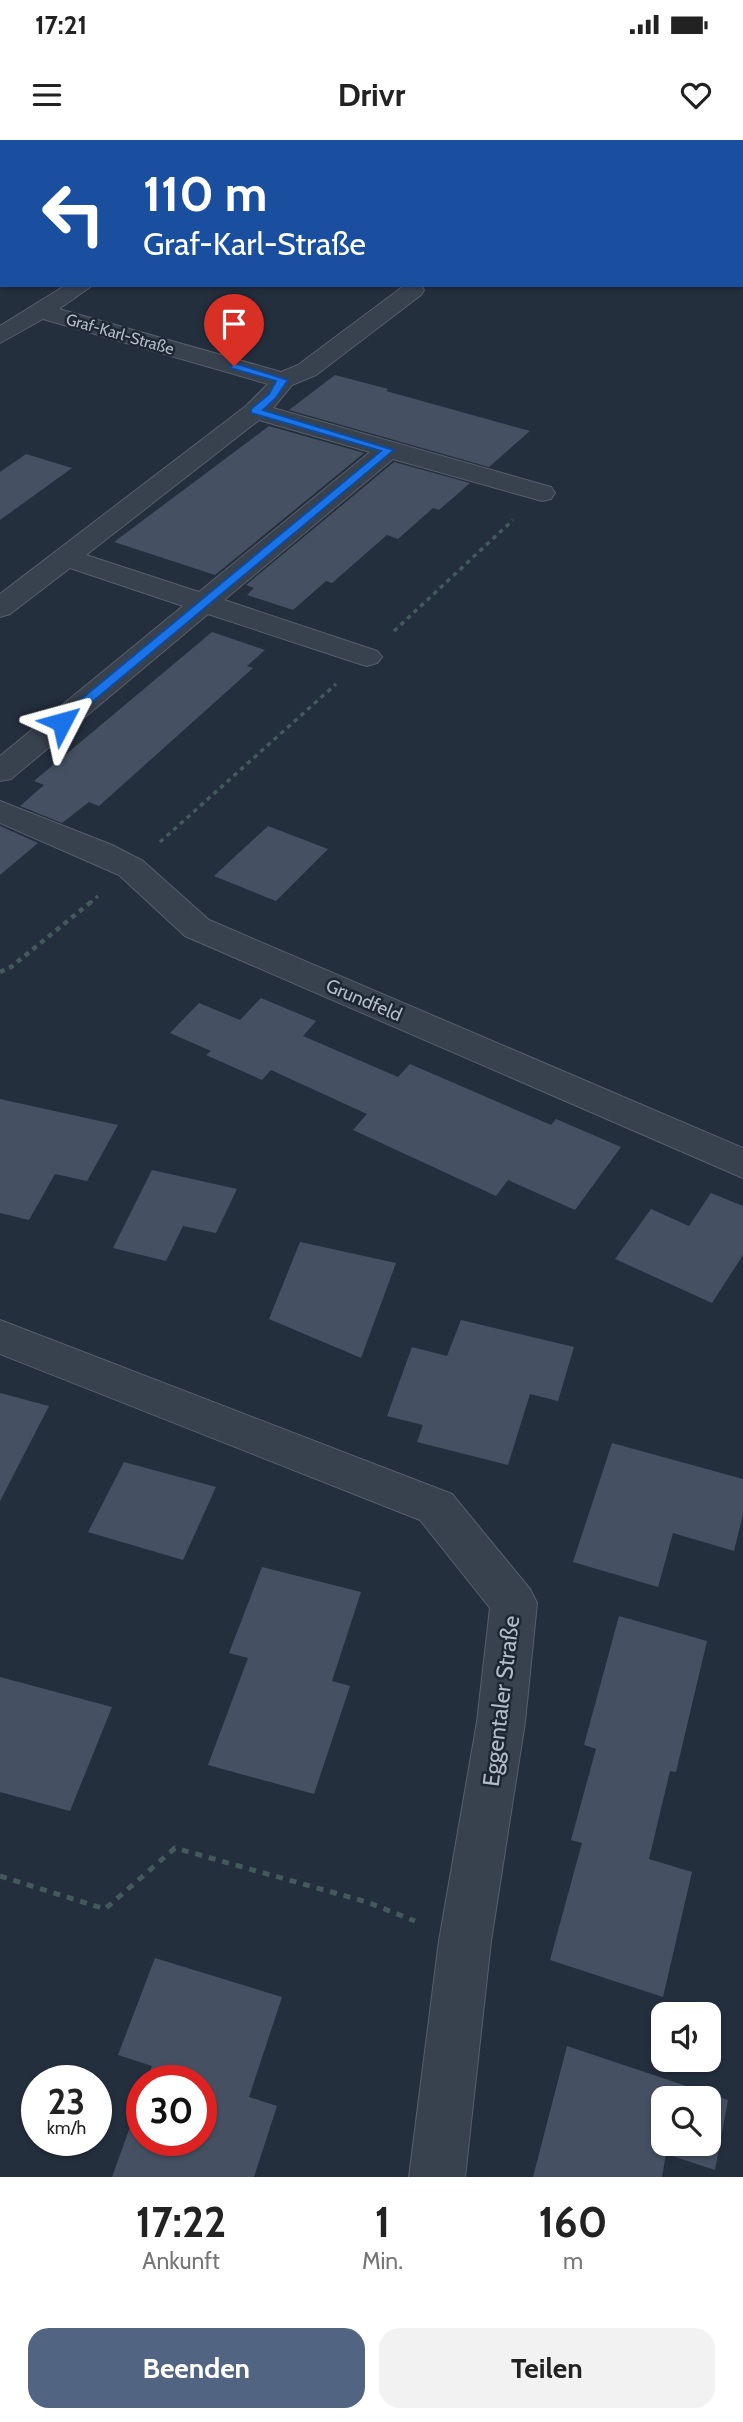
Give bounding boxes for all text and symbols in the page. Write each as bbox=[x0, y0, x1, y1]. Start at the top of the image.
text: 17:21 bbox=[35, 9, 87, 41]
text: Drivr bbox=[338, 75, 405, 114]
icon: menu bbox=[28, 76, 66, 114]
icon: heart bbox=[677, 76, 715, 114]
text: 110 m bbox=[143, 164, 267, 223]
icon: left bbox=[28, 168, 119, 259]
text: Graf-Karl-Straße bbox=[143, 224, 366, 263]
pin bbox=[204, 294, 264, 366]
icon: arrive bbox=[215, 305, 253, 343]
street label: Graf-Karl-Straße bbox=[64, 309, 176, 359]
position arrow bbox=[25, 685, 99, 759]
street label: Grundfeld bbox=[322, 974, 406, 1026]
street label: Eggentaler Straße bbox=[477, 1614, 525, 1788]
map controls bbox=[651, 2002, 721, 2156]
button: sound bbox=[651, 2002, 721, 2072]
speed limit sign: 30 bbox=[126, 2065, 217, 2156]
text: 23 bbox=[48, 2080, 85, 2123]
button: search bbox=[651, 2086, 721, 2156]
text: km/h bbox=[47, 2117, 86, 2139]
text: 17:22 bbox=[136, 2196, 226, 2248]
text: 1 bbox=[375, 2196, 390, 2248]
text: 160 bbox=[539, 2196, 607, 2248]
text: Ankunft bbox=[142, 2247, 220, 2275]
text: Min. bbox=[362, 2247, 403, 2275]
text: m bbox=[563, 2247, 583, 2275]
button: Beenden bbox=[28, 2328, 365, 2408]
button: Teilen bbox=[379, 2328, 715, 2408]

